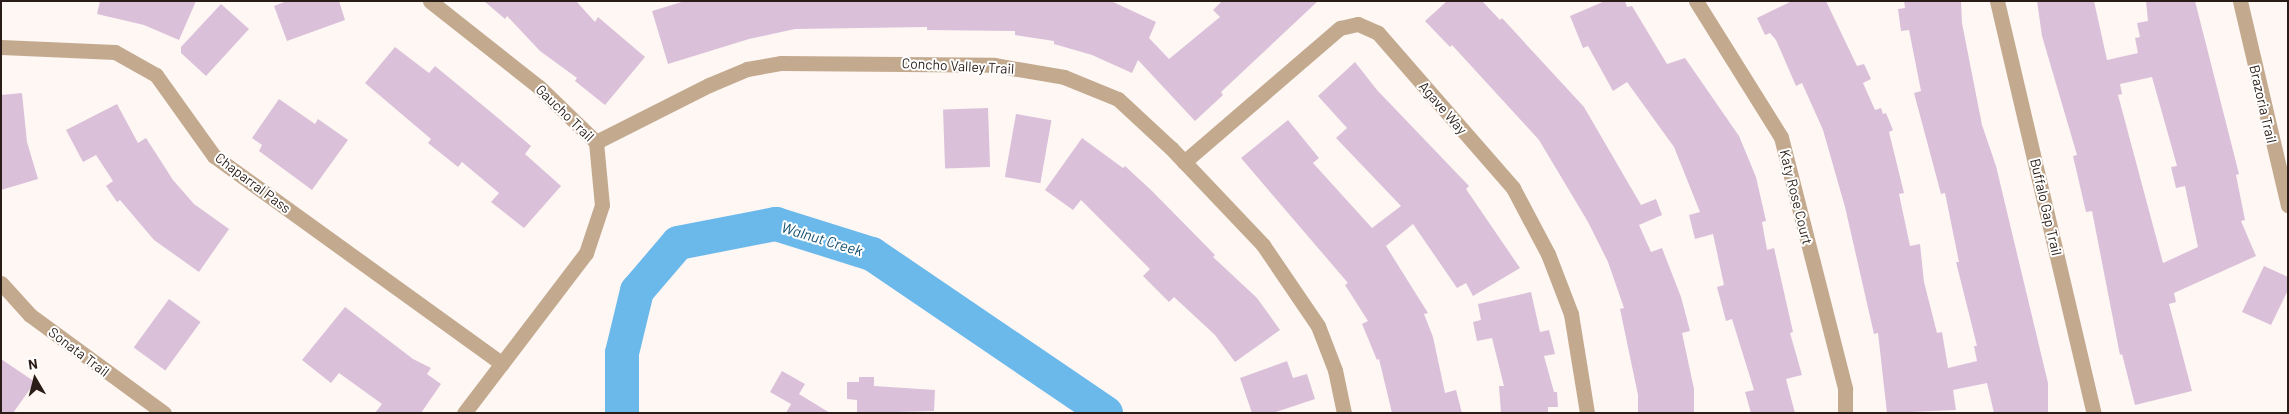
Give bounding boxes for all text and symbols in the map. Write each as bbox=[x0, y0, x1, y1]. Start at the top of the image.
street label: Concho Valley Trail bbox=[901, 55, 1015, 77]
street label: Brazoria Trail bbox=[2246, 63, 2280, 145]
street label: Agave Way bbox=[1415, 78, 1471, 138]
street label: Gaucho Trail bbox=[532, 81, 598, 145]
street label: Katy Rose Court bbox=[1776, 148, 1816, 246]
street label: Chaparral Pass bbox=[212, 149, 294, 217]
street label: Buffalo Gap Trail bbox=[2027, 157, 2065, 257]
water label: Walnut Creek bbox=[779, 218, 865, 260]
street label: Sonata Trail bbox=[45, 324, 113, 380]
north arrow bbox=[10, 354, 60, 404]
text: N bbox=[27, 355, 39, 373]

